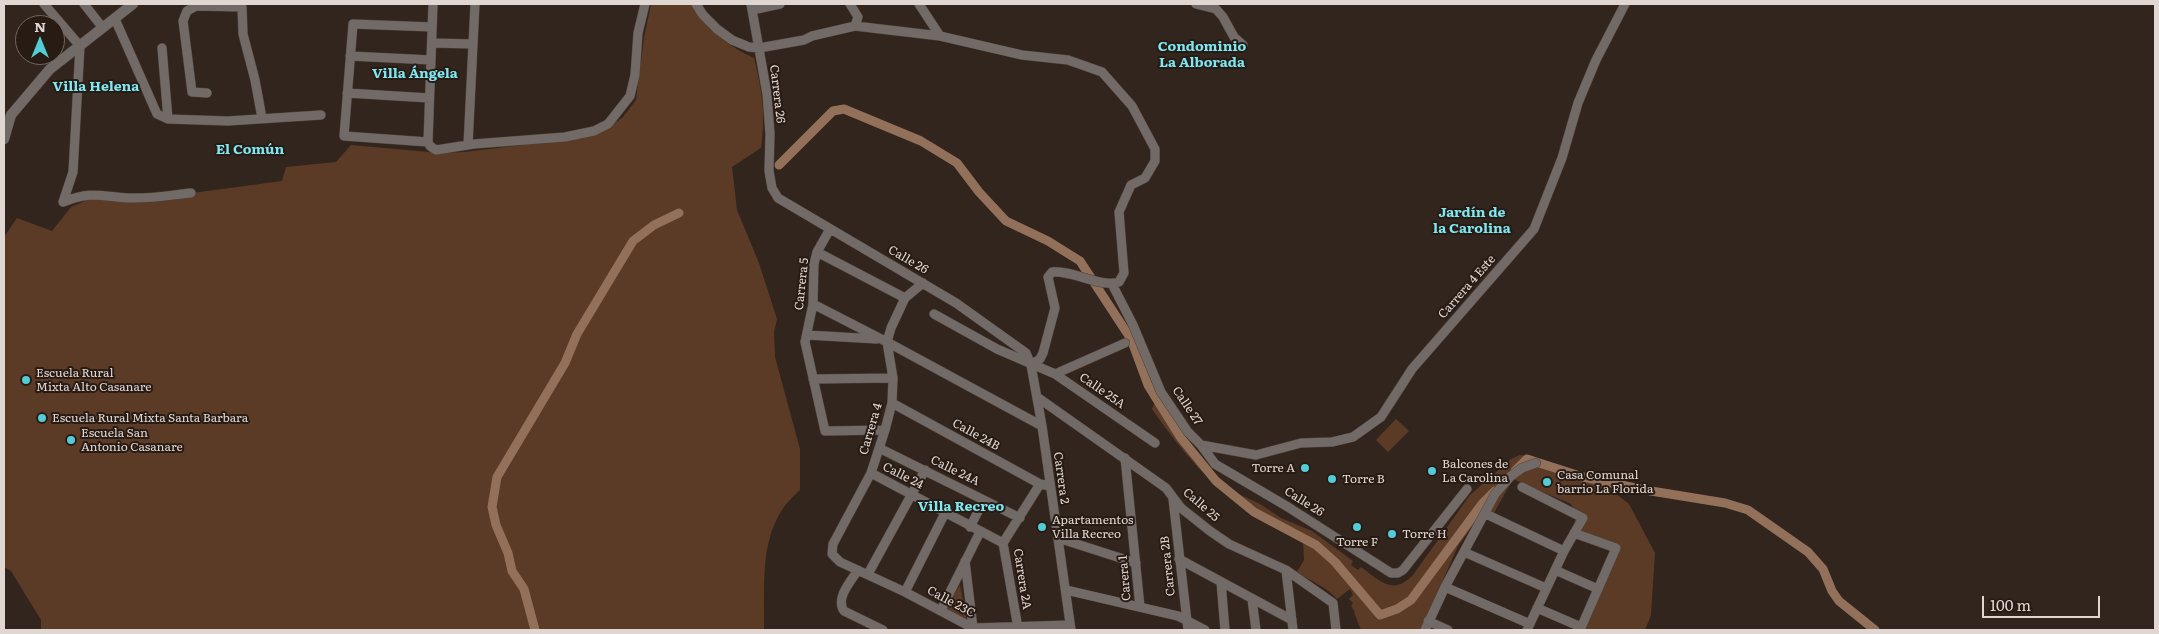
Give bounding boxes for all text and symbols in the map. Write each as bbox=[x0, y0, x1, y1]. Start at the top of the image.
north arrow bbox=[15, 15, 65, 65]
text: N bbox=[34, 16, 46, 36]
district label: Condominio La Alborada bbox=[1158, 39, 1246, 72]
street label: Carrera 26 bbox=[766, 64, 788, 124]
district label: Villa Ángela bbox=[372, 66, 458, 82]
district label: Villa Helena bbox=[53, 79, 139, 95]
district label: El Común bbox=[216, 142, 284, 158]
district label: Jardín de la Carolina bbox=[1433, 205, 1511, 238]
street label: Calle 26 bbox=[885, 243, 931, 277]
street label: Carrera 4 Este bbox=[1435, 252, 1499, 322]
street label: Carrera 5 bbox=[792, 257, 812, 311]
place label: Escuela Rural Mixta Alto Casanare bbox=[36, 366, 152, 394]
street label: Calle 25A bbox=[1076, 370, 1128, 412]
marker: Escuela Rural Mixta Alto Casanare bbox=[20, 374, 32, 386]
street label: Calle 27 bbox=[1169, 384, 1205, 428]
street label: Carrera 4 bbox=[857, 401, 885, 457]
place label: Escuela Rural Mixta Santa Barbara bbox=[52, 411, 248, 425]
marker: Escuela Rural Mixta Santa Barbara bbox=[36, 412, 48, 424]
street label: Calle 24B bbox=[950, 416, 1002, 454]
place label: Escuela San Antonio Casanare bbox=[81, 426, 183, 454]
marker: Escuela San Antonio Casanare bbox=[65, 434, 77, 446]
street label: Carrera 2 bbox=[1050, 451, 1072, 505]
street label: Calle 24A bbox=[928, 453, 982, 489]
place label: Balcones de La Carolina bbox=[1442, 457, 1508, 485]
street label: Calle 24 bbox=[880, 460, 926, 492]
place label: Torre A bbox=[1251, 461, 1295, 475]
marker: Torre A bbox=[1299, 462, 1311, 474]
marker: Balcones de La Carolina bbox=[1426, 465, 1438, 477]
place label: Casa Comunal barrio La Florida bbox=[1557, 468, 1653, 496]
place label: Torre B bbox=[1342, 472, 1385, 486]
marker: Torre B bbox=[1326, 473, 1338, 485]
marker: Casa Comunal barrio La Florida bbox=[1541, 476, 1553, 488]
street label: Calle 26 bbox=[1282, 484, 1326, 520]
street label: Calle 25 bbox=[1180, 485, 1222, 525]
district label: Villa Recreo bbox=[918, 499, 1004, 515]
place label: Apartamentos Villa Recreo bbox=[1052, 513, 1133, 541]
marker: Apartamentos Villa Recreo bbox=[1036, 521, 1048, 533]
marker: Torre F bbox=[1351, 521, 1363, 533]
place label: Torre H bbox=[1402, 527, 1447, 541]
marker: Torre H bbox=[1386, 528, 1398, 540]
street label: Carrera 2B bbox=[1158, 535, 1178, 597]
place label: Torre F bbox=[1336, 535, 1378, 549]
street label: Carrera 2A bbox=[1010, 548, 1034, 610]
street label: Carera 1 bbox=[1116, 555, 1134, 601]
street label: Calle 23C bbox=[925, 583, 977, 621]
scale bar bbox=[1984, 586, 2102, 618]
text: 100 m bbox=[1990, 593, 2031, 616]

